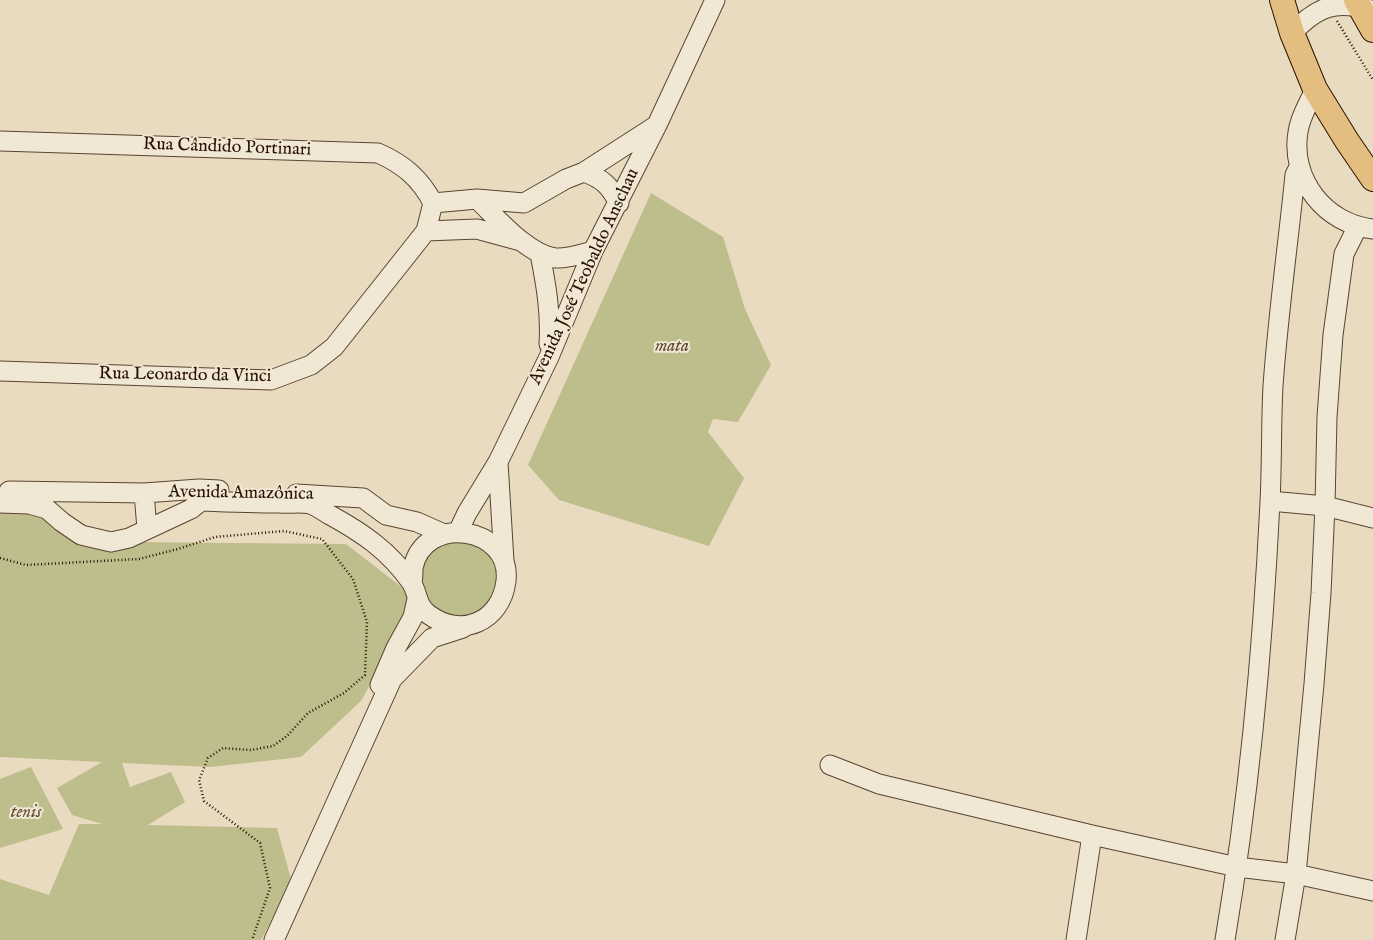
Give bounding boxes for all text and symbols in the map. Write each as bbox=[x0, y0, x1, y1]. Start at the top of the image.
street label: Rua Cândido Portinari bbox=[142, 134, 312, 162]
street label: Avenida José Teobaldo Anschau bbox=[525, 165, 645, 389]
park label: mata bbox=[655, 336, 689, 358]
street label: Rua Leonardo da Vinci bbox=[98, 364, 272, 388]
street label: Avenida Amazônica bbox=[168, 482, 314, 506]
park label: tenis bbox=[11, 802, 41, 824]

